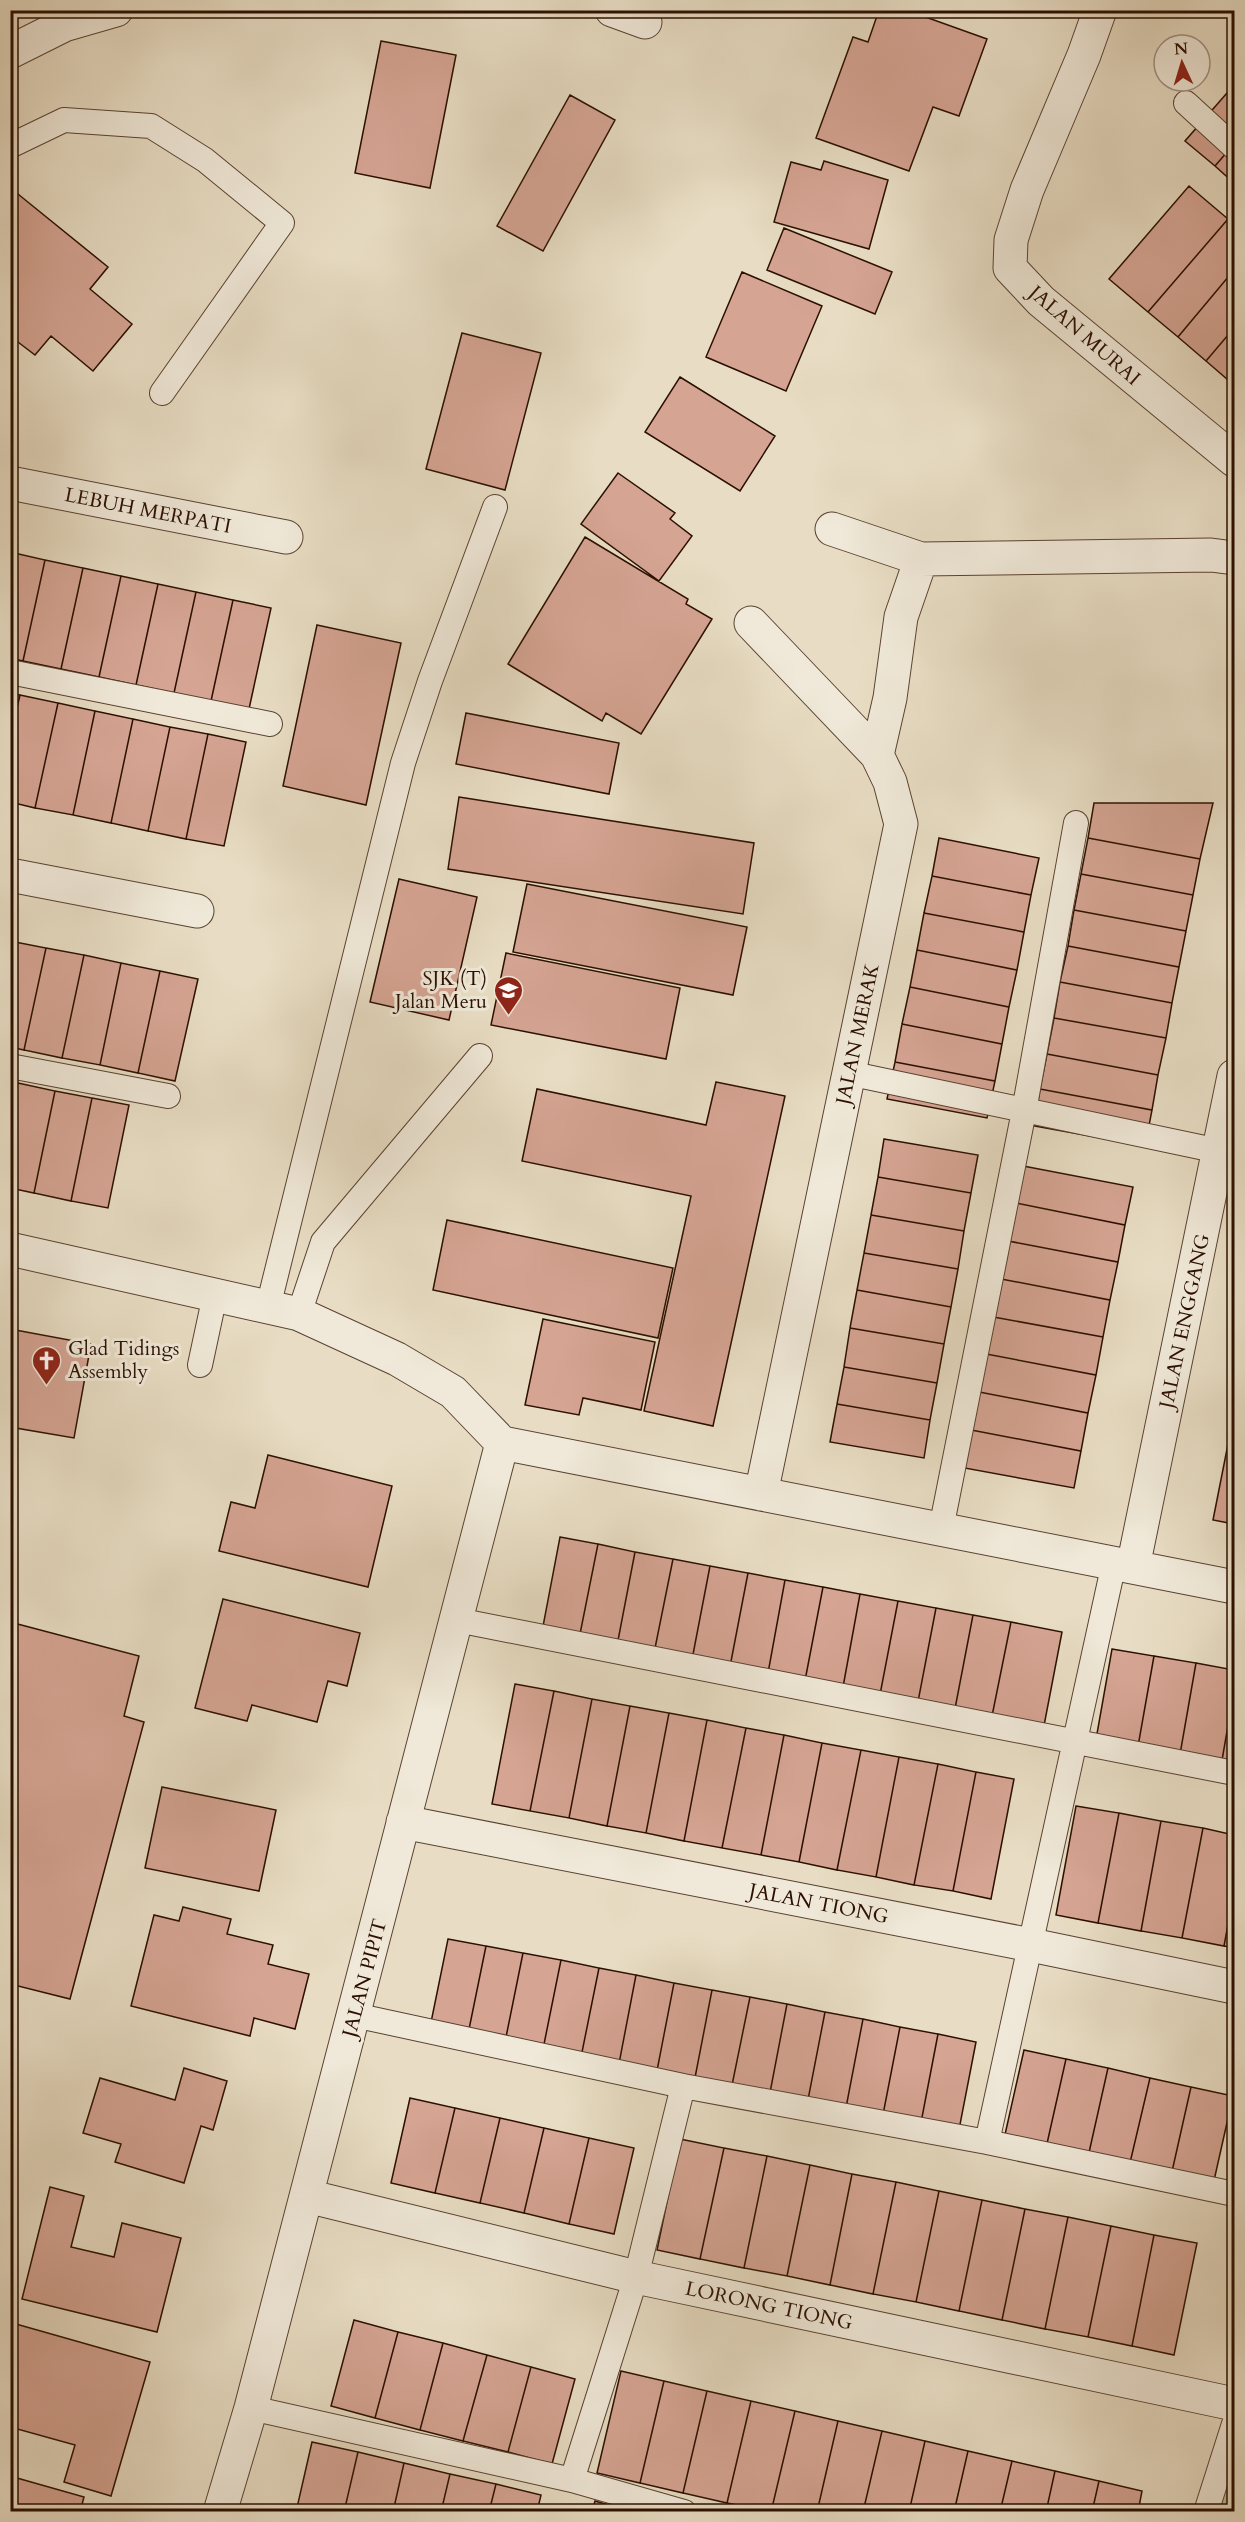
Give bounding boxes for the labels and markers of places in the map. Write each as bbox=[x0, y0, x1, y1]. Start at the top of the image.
place label: SJK (T) Jalan Meru bbox=[392, 965, 487, 1015]
school or university icon: SJK (T) Jalan Meru bbox=[492, 974, 524, 1016]
place label: Glad Tidings Assembly bbox=[68, 1335, 179, 1385]
church icon: Glad Tidings Assembly bbox=[31, 1344, 63, 1386]

